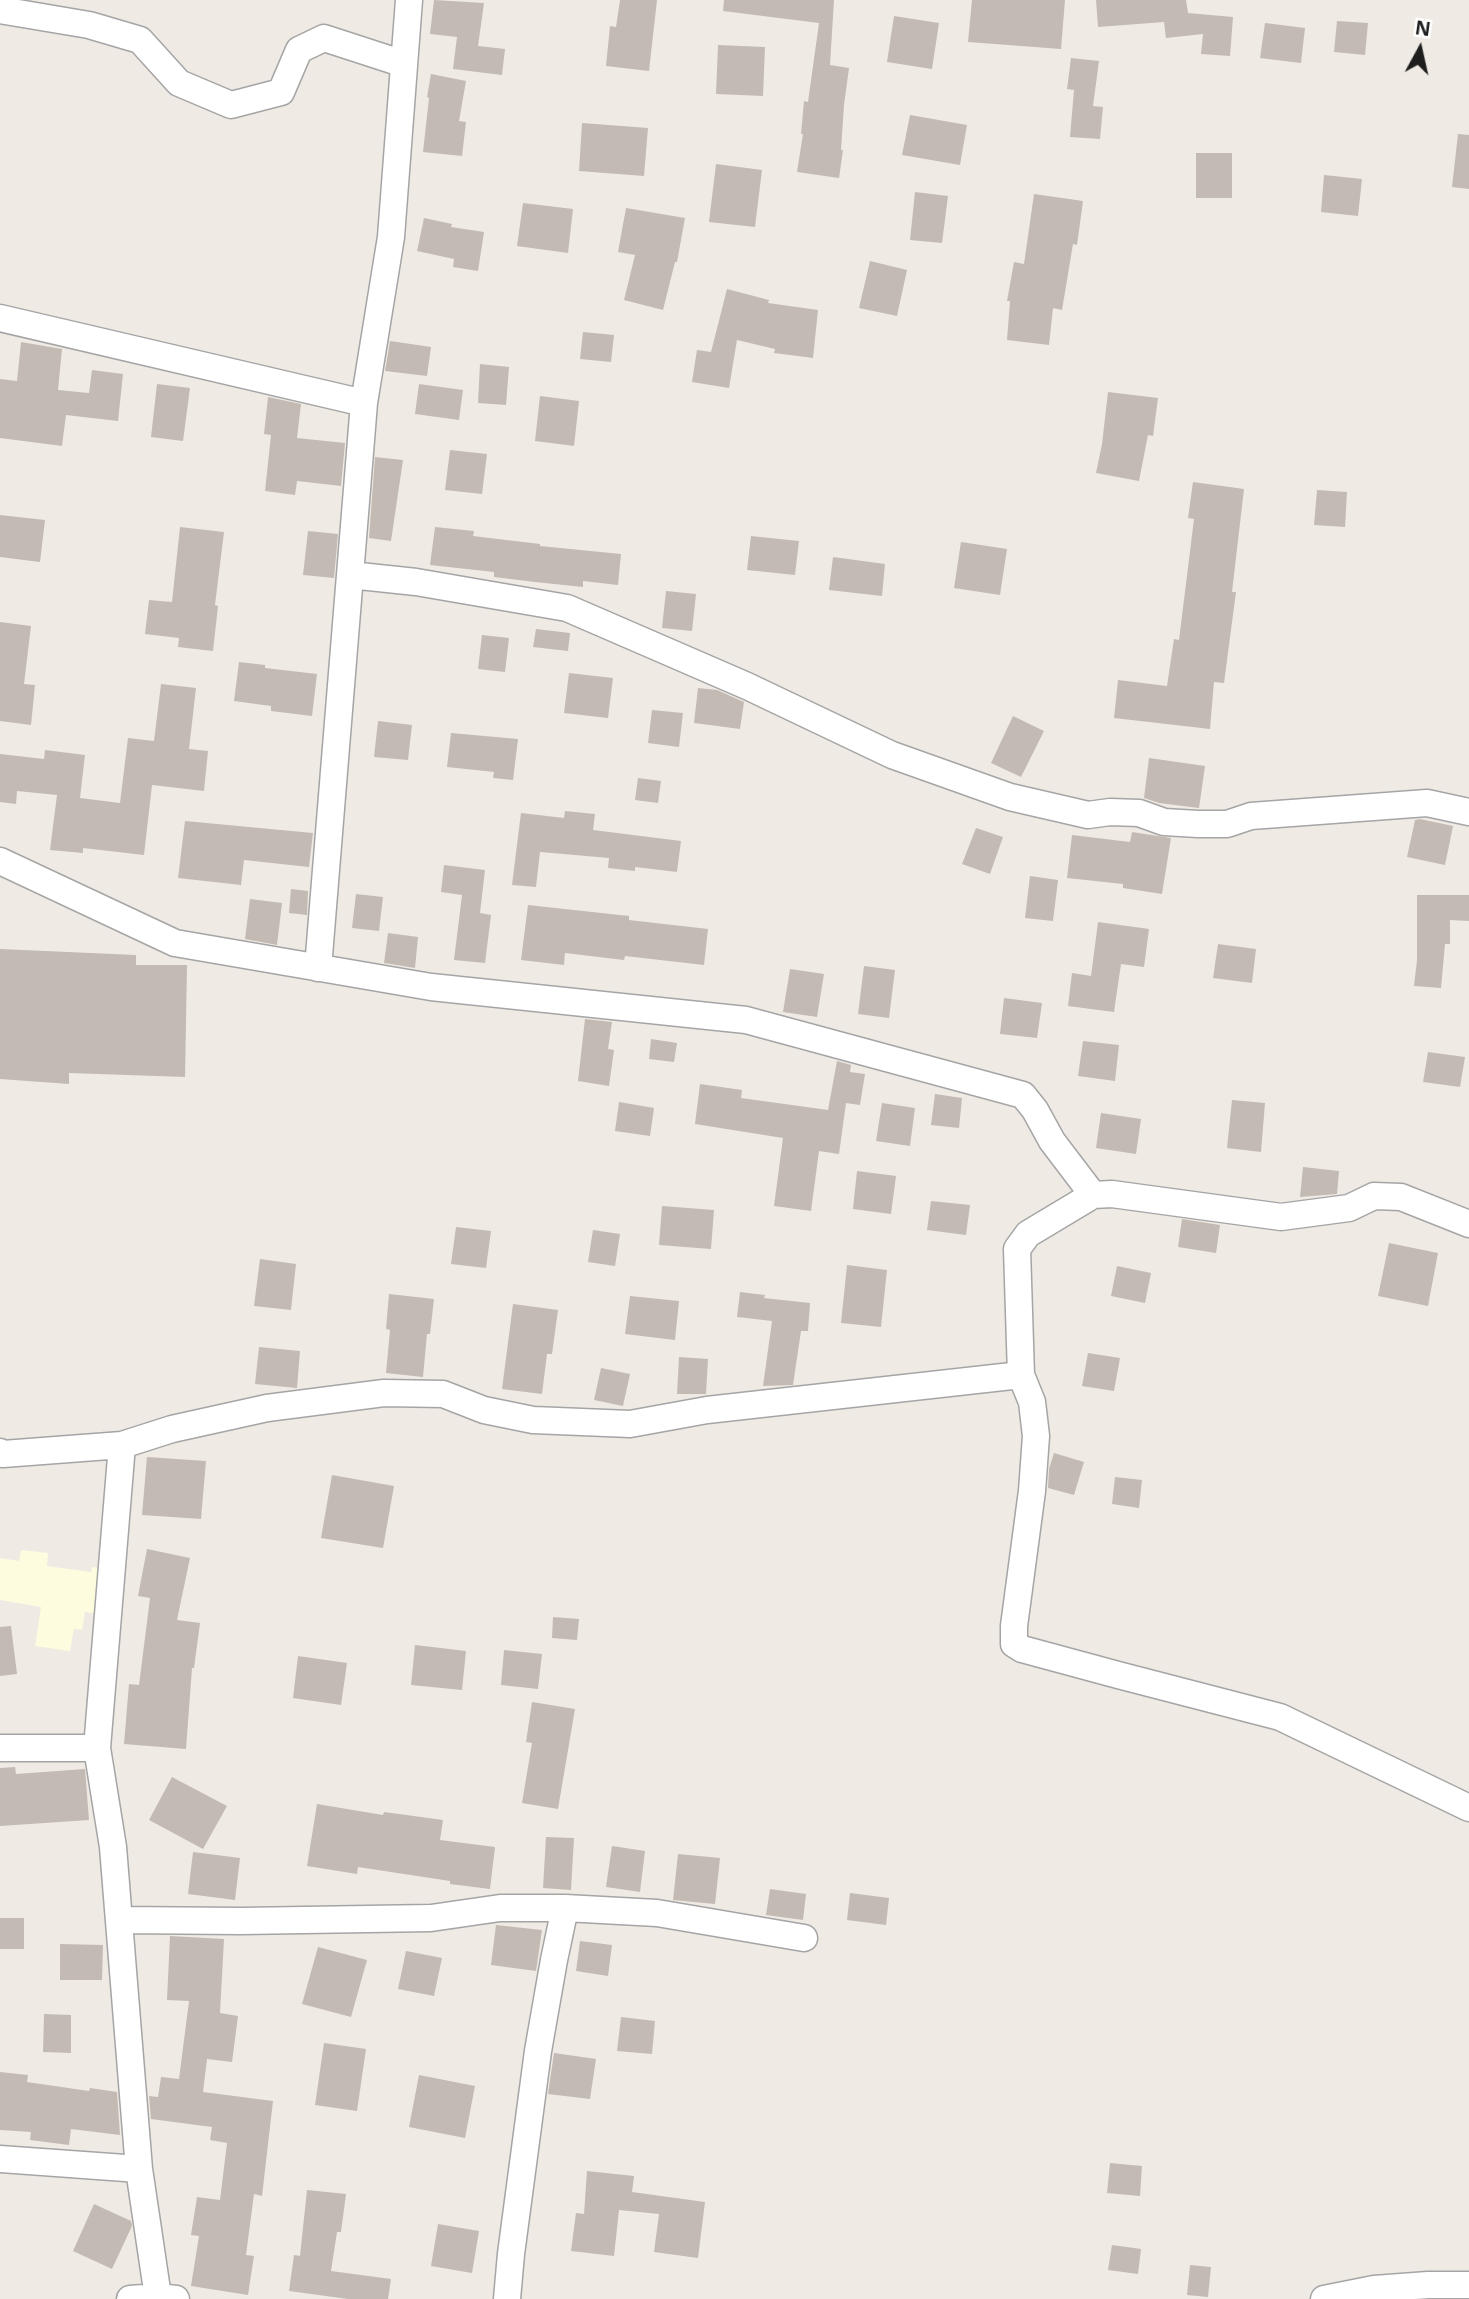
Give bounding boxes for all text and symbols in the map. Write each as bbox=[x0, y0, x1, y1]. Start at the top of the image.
north arrow bbox=[1385, 14, 1455, 84]
text: N bbox=[1413, 14, 1432, 42]

